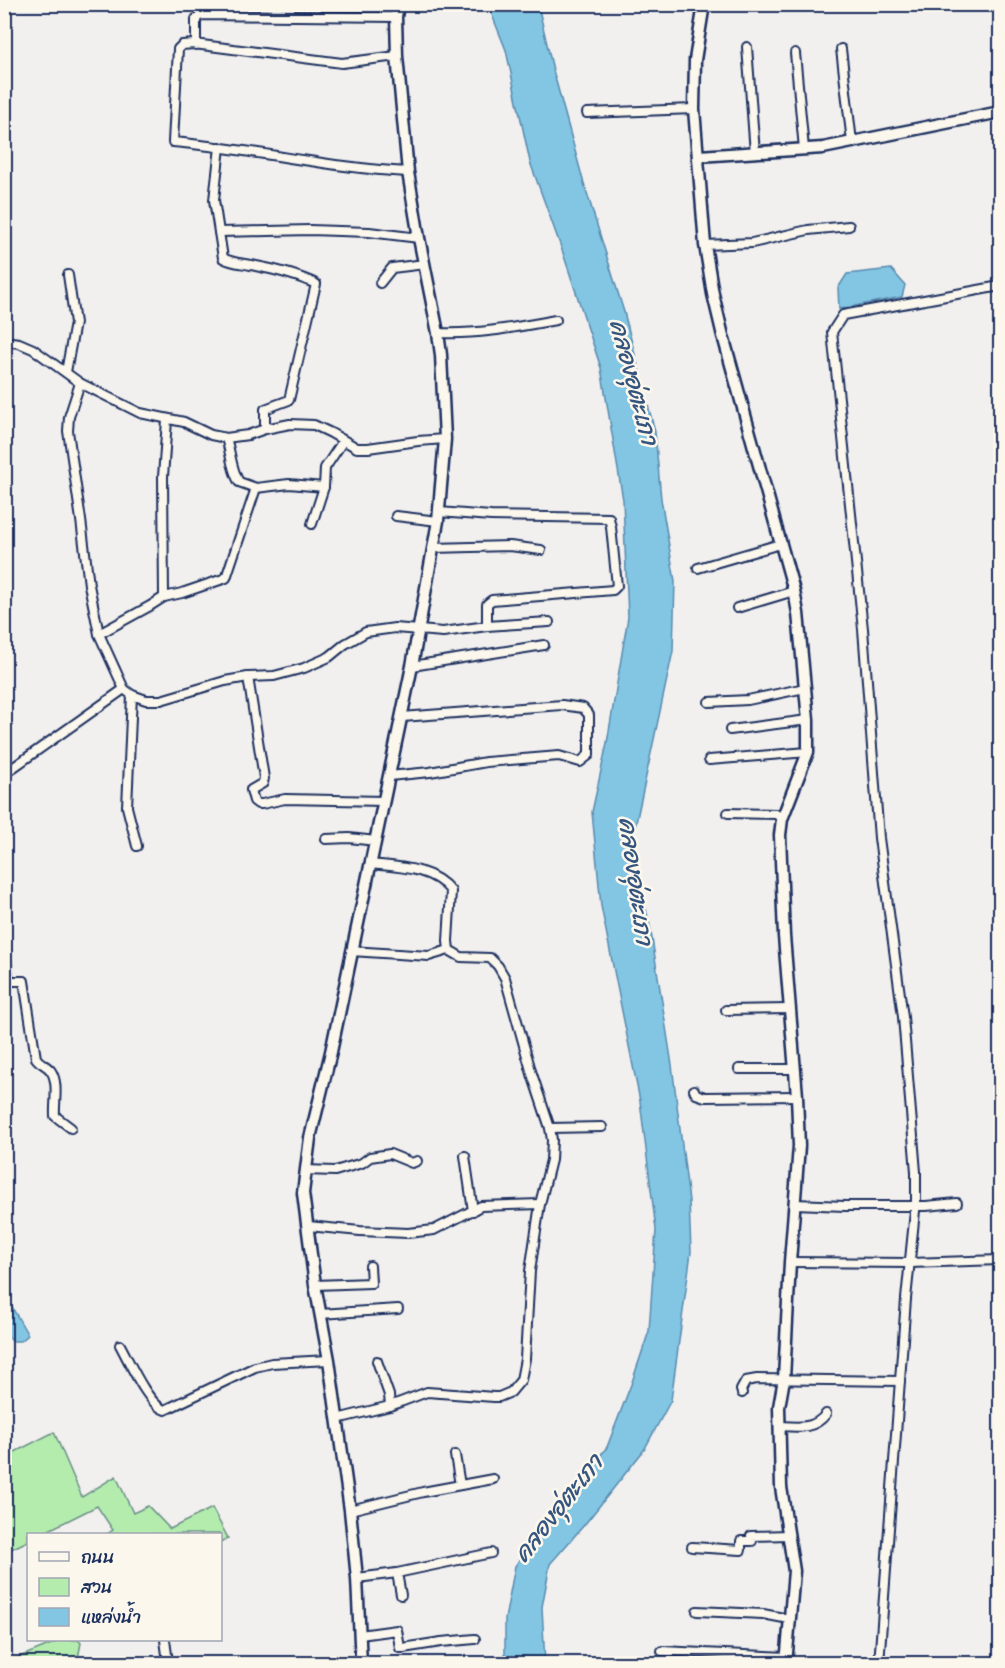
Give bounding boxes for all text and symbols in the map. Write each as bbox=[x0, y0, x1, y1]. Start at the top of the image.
water label: คลองอุ่ตะเภา bbox=[597, 314, 672, 452]
water label: คลองอุ่ตะเภา bbox=[606, 814, 666, 950]
water label: คลองอุ่ตะเภา bbox=[502, 1443, 616, 1572]
legend bbox=[27, 1533, 222, 1641]
text: ถนน bbox=[81, 1541, 114, 1573]
text: สวน bbox=[80, 1571, 113, 1603]
text: แหล่งน้ำ bbox=[81, 1601, 141, 1633]

